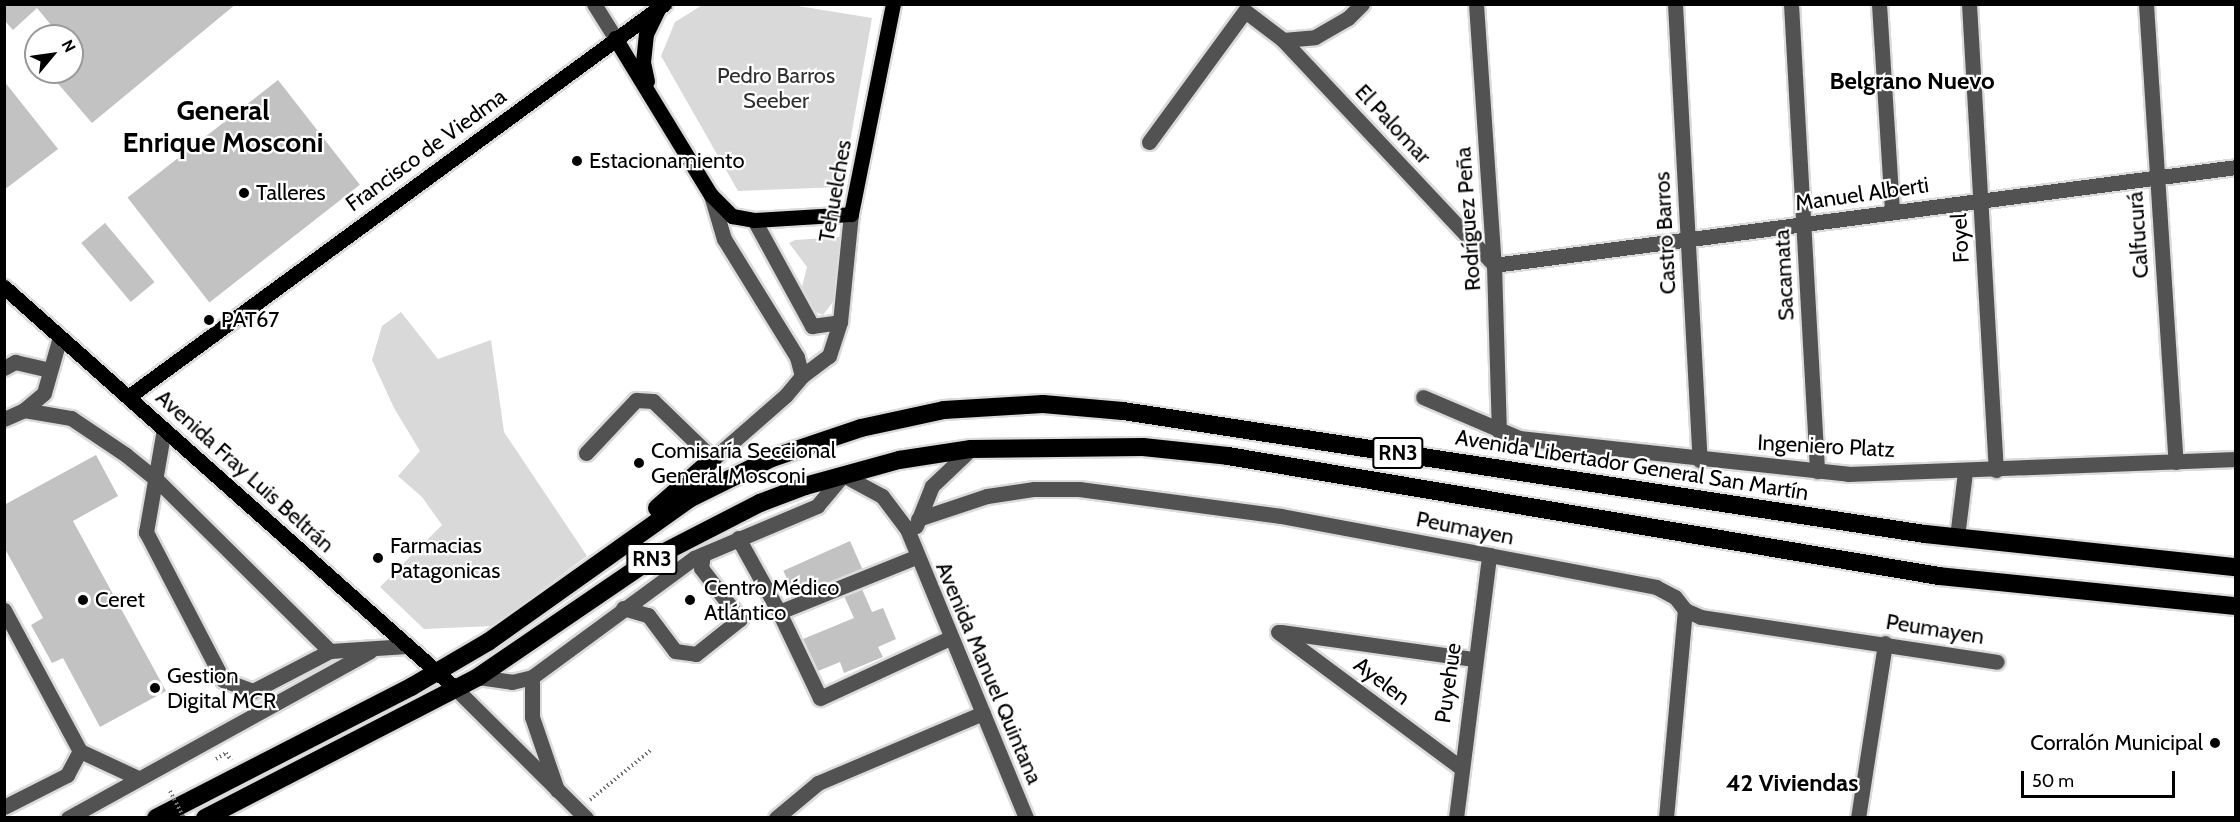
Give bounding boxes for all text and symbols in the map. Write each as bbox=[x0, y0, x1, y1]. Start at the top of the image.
north arrow bbox=[24, 24, 84, 84]
text: N bbox=[57, 36, 79, 56]
park label: Pedro Barros Seeber bbox=[717, 62, 835, 113]
district label: Belgrano Nuevo bbox=[1829, 67, 1995, 95]
street label: El Palomar bbox=[1350, 79, 1436, 169]
street label: Francisco de Viedma bbox=[341, 83, 511, 217]
district label: General Enrique Mosconi bbox=[123, 93, 323, 159]
street label: Tehuelches bbox=[813, 138, 857, 244]
street label: Rodríguez Peña bbox=[1450, 146, 1486, 292]
place label: Estacionamiento bbox=[589, 148, 745, 174]
marker: Estacionamiento bbox=[570, 154, 584, 168]
street label: Castro Barros bbox=[1649, 171, 1681, 295]
street label: Manuel Alberti bbox=[1794, 172, 1930, 216]
place label: Talleres bbox=[256, 180, 326, 206]
marker: Talleres bbox=[237, 186, 251, 200]
street label: Calfucurá bbox=[2122, 191, 2154, 279]
street label: Foyel bbox=[1946, 212, 1974, 264]
street label: Sacamata bbox=[1768, 229, 1800, 321]
place label: PAT67 bbox=[221, 307, 279, 333]
marker: PAT67 bbox=[202, 313, 216, 327]
street label: Avenida Fray Luis Beltrán bbox=[151, 384, 339, 558]
street label: Avenida Libertador General San Martín bbox=[1454, 424, 1810, 506]
street label: Ingeniero Platz bbox=[1757, 429, 1895, 463]
road number: RN3 bbox=[1371, 435, 1425, 471]
place label: Comisaría Seccional General Mosconi bbox=[651, 437, 836, 488]
marker: Comisaría Seccional General Mosconi bbox=[632, 456, 646, 470]
street label: Peumayen bbox=[1414, 506, 1516, 550]
place label: Farmacias Patagonicas bbox=[390, 532, 500, 584]
road number: RN3 bbox=[625, 541, 679, 577]
marker: Farmacias Patagonicas bbox=[371, 551, 385, 565]
street label: Avenida Manuel Quintana bbox=[930, 558, 1048, 788]
place label: Centro Médico Atlántico bbox=[704, 574, 839, 626]
place label: Ceret bbox=[95, 587, 145, 613]
marker: Centro Médico Atlántico bbox=[681, 591, 699, 609]
marker: Ceret bbox=[76, 593, 90, 607]
street label: Peumayen bbox=[1884, 608, 1986, 650]
street label: Puyehue bbox=[1429, 641, 1467, 725]
street label: Ayelen bbox=[1349, 651, 1415, 711]
place label: Gestion Digital MCR bbox=[167, 662, 276, 714]
marker: Gestion Digital MCR bbox=[148, 681, 162, 695]
place label: Corralón Municipal bbox=[2030, 730, 2203, 756]
marker: Corralón Municipal bbox=[2208, 736, 2222, 750]
scale bar bbox=[2024, 759, 2178, 797]
district label: 42 Viviendas bbox=[1726, 769, 1858, 797]
text: 50 m bbox=[2032, 770, 2074, 792]

